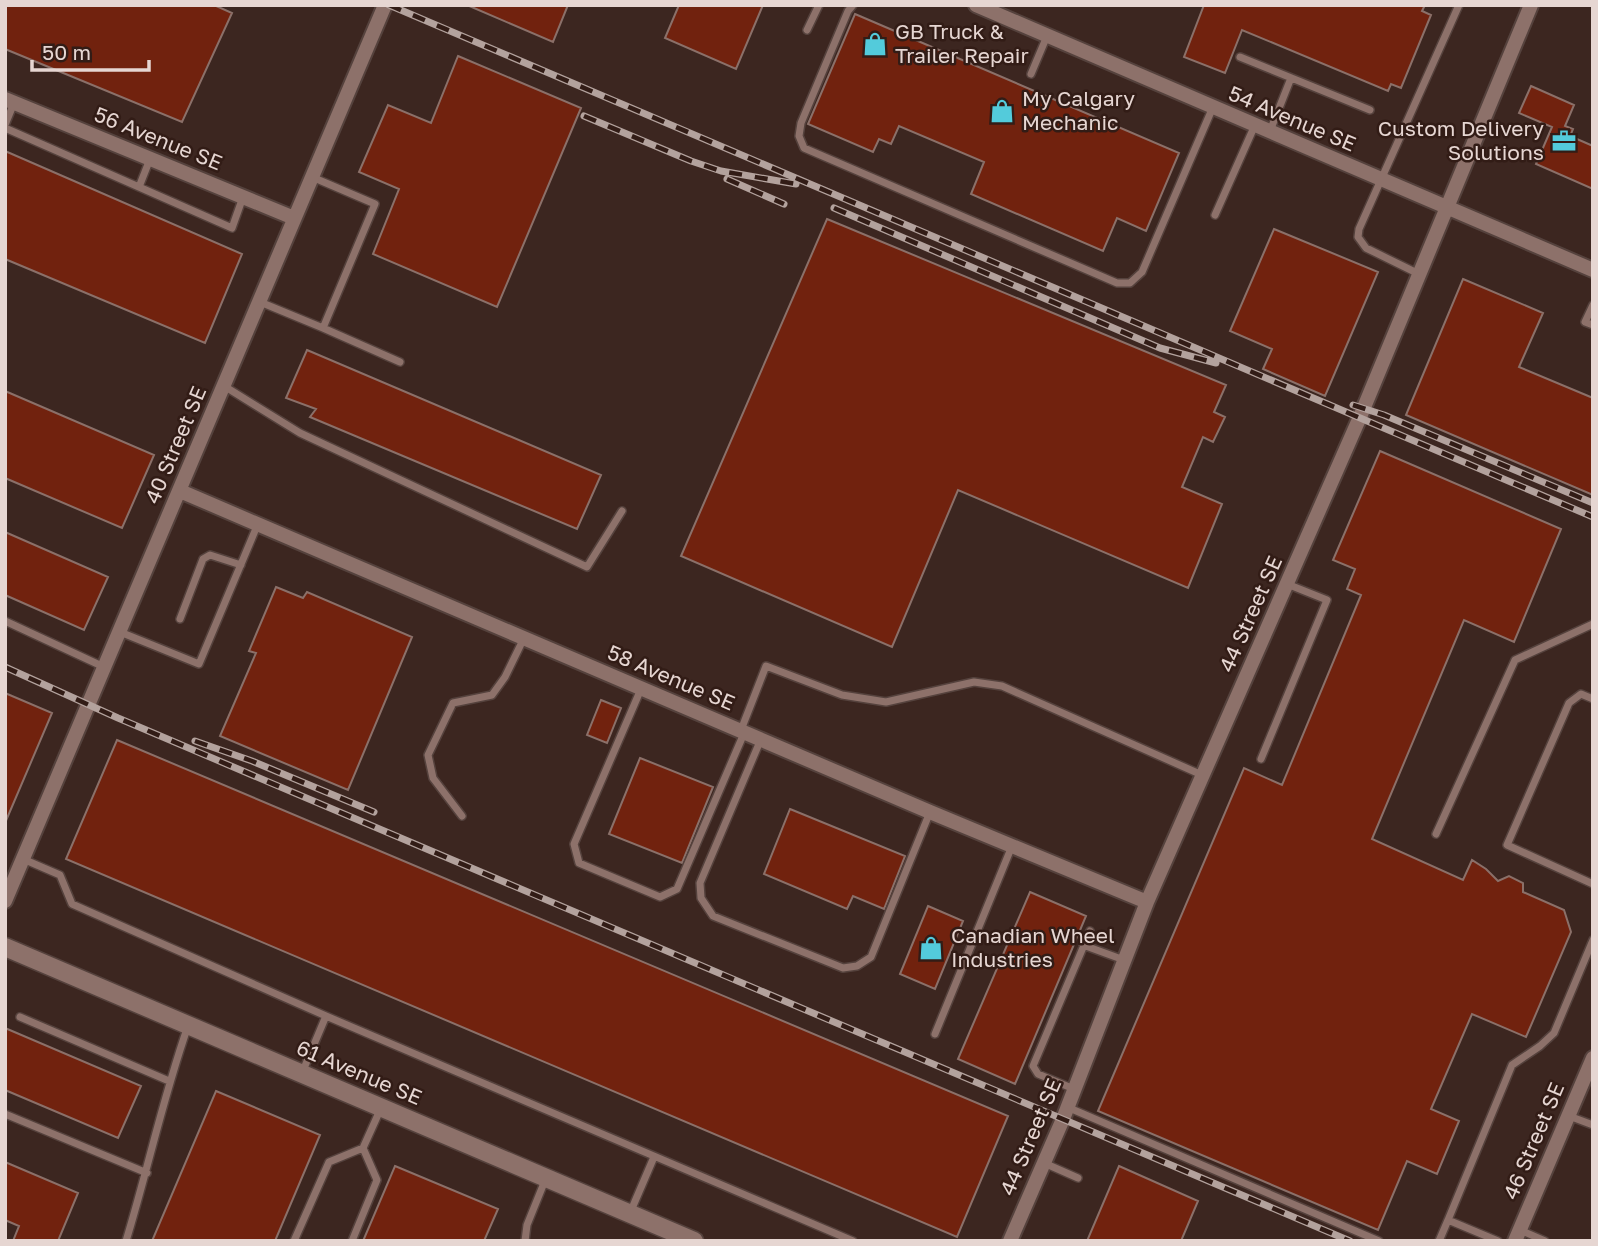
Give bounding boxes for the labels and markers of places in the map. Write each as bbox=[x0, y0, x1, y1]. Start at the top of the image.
place label: GB Truck & Trailer Repair bbox=[895, 18, 1029, 68]
shop icon: GB Truck & Trailer Repair bbox=[861, 30, 889, 58]
place label: My Calgary Mechanic bbox=[1022, 85, 1135, 135]
shop icon: My Calgary Mechanic bbox=[988, 97, 1016, 125]
place label: Custom Delivery Solutions bbox=[1378, 115, 1544, 165]
office icon: Custom Delivery Solutions bbox=[1550, 127, 1578, 155]
place label: Canadian Wheel Industries bbox=[951, 922, 1115, 972]
shop icon: Canadian Wheel Industries bbox=[917, 934, 945, 962]

